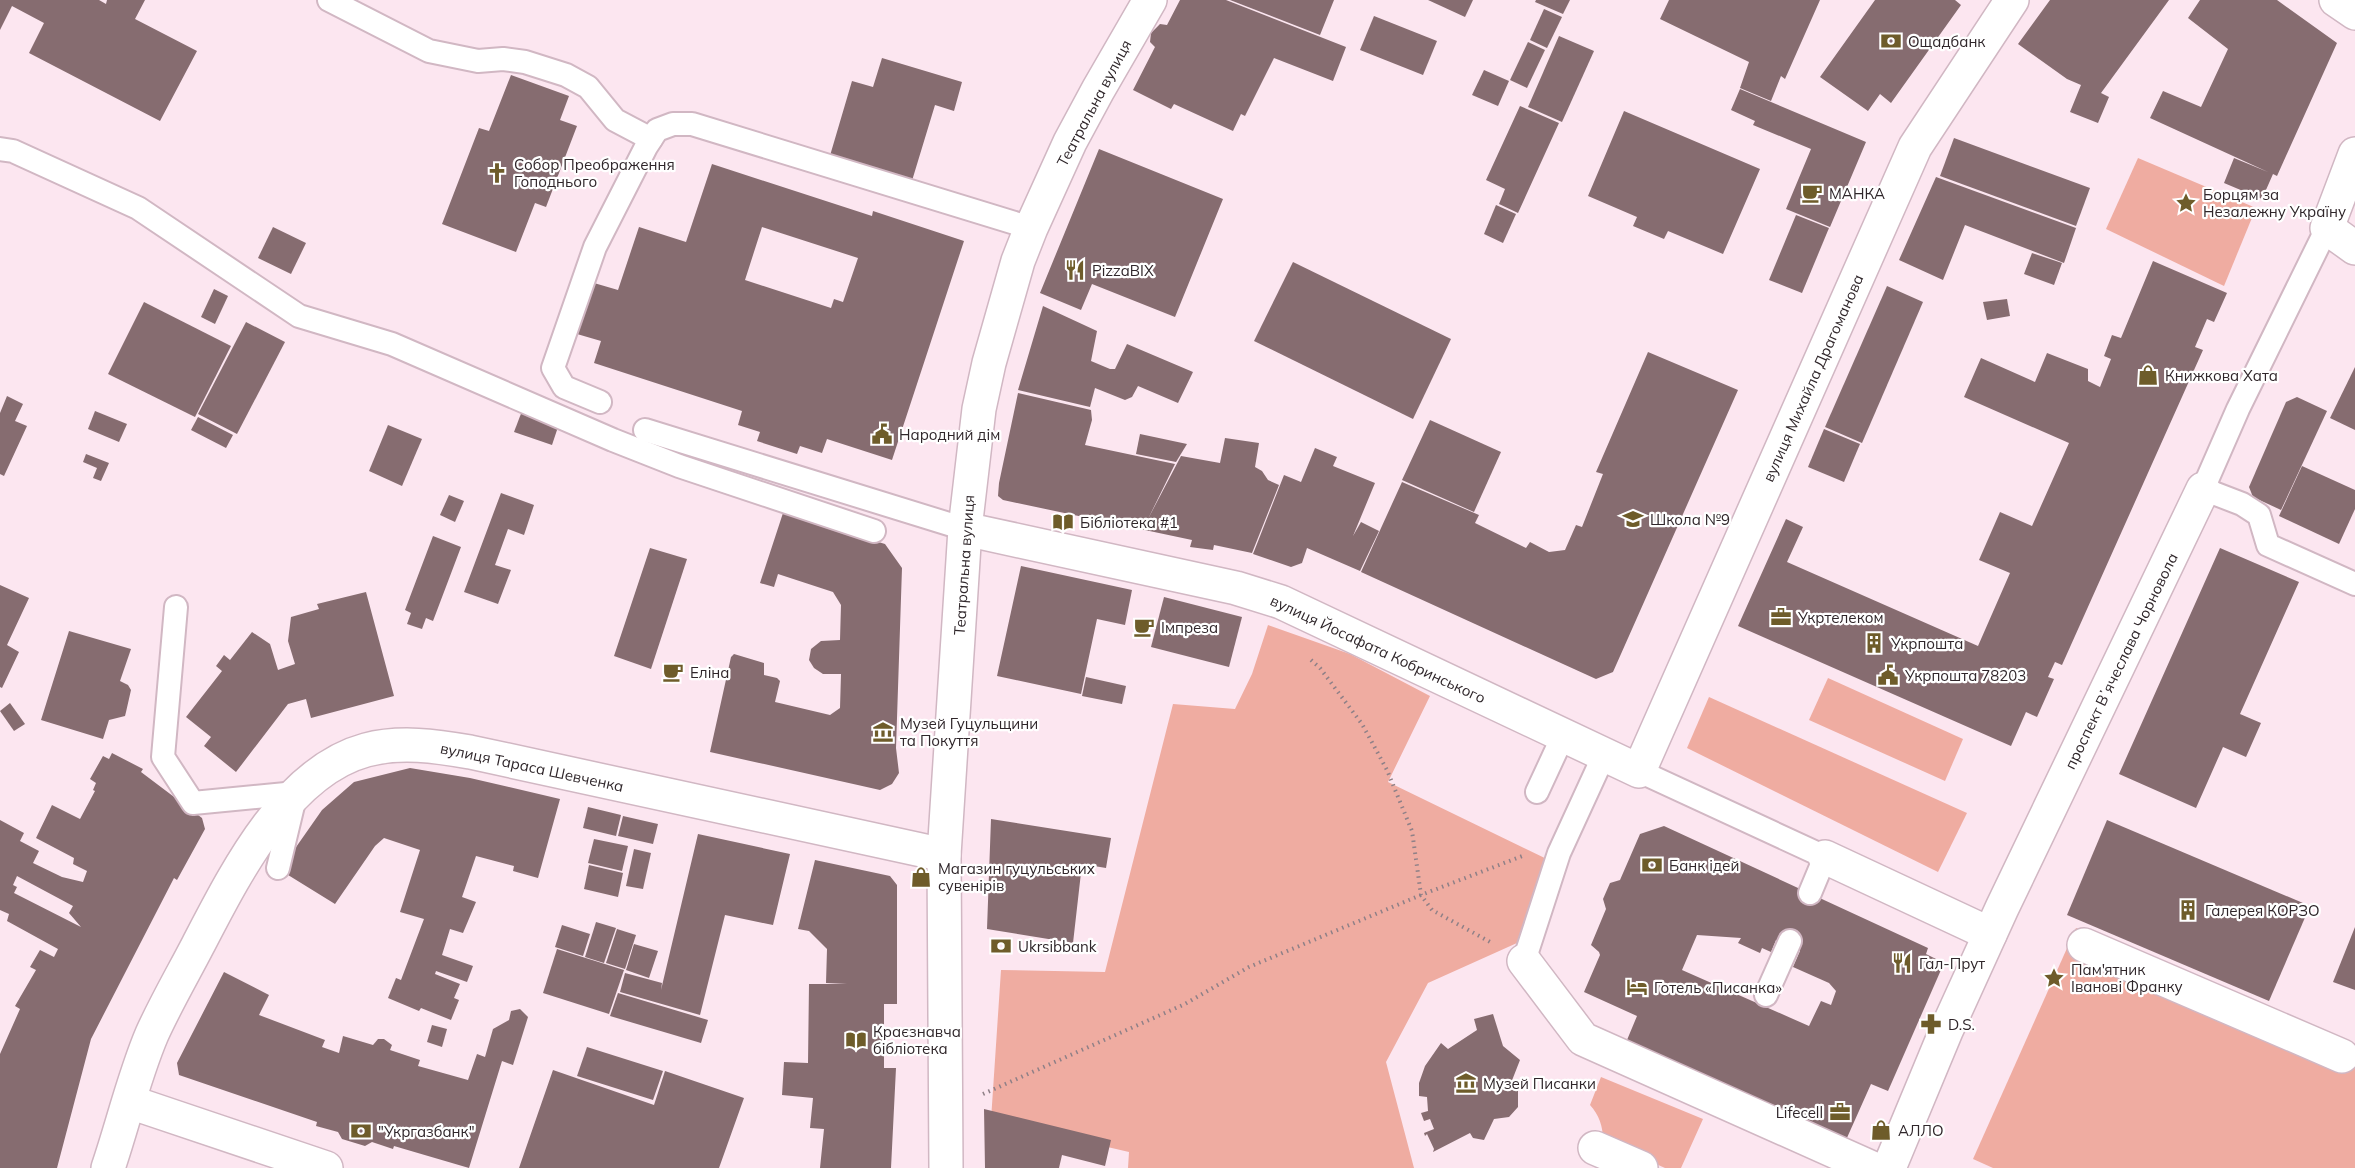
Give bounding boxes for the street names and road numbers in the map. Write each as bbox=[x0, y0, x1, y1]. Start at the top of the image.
street label: Театральна вулиця bbox=[1053, 36, 1135, 170]
street label: вулиця Михайла Драгоманова bbox=[1759, 271, 1867, 485]
street label: Театральна вулиця bbox=[950, 494, 978, 636]
street label: проспект Вʼячеслава Чорновола bbox=[2060, 550, 2182, 772]
street label: вулиця Йосафата Кобринського bbox=[1267, 591, 1489, 707]
street label: вулиця Тараса Шевченка bbox=[439, 738, 625, 796]

